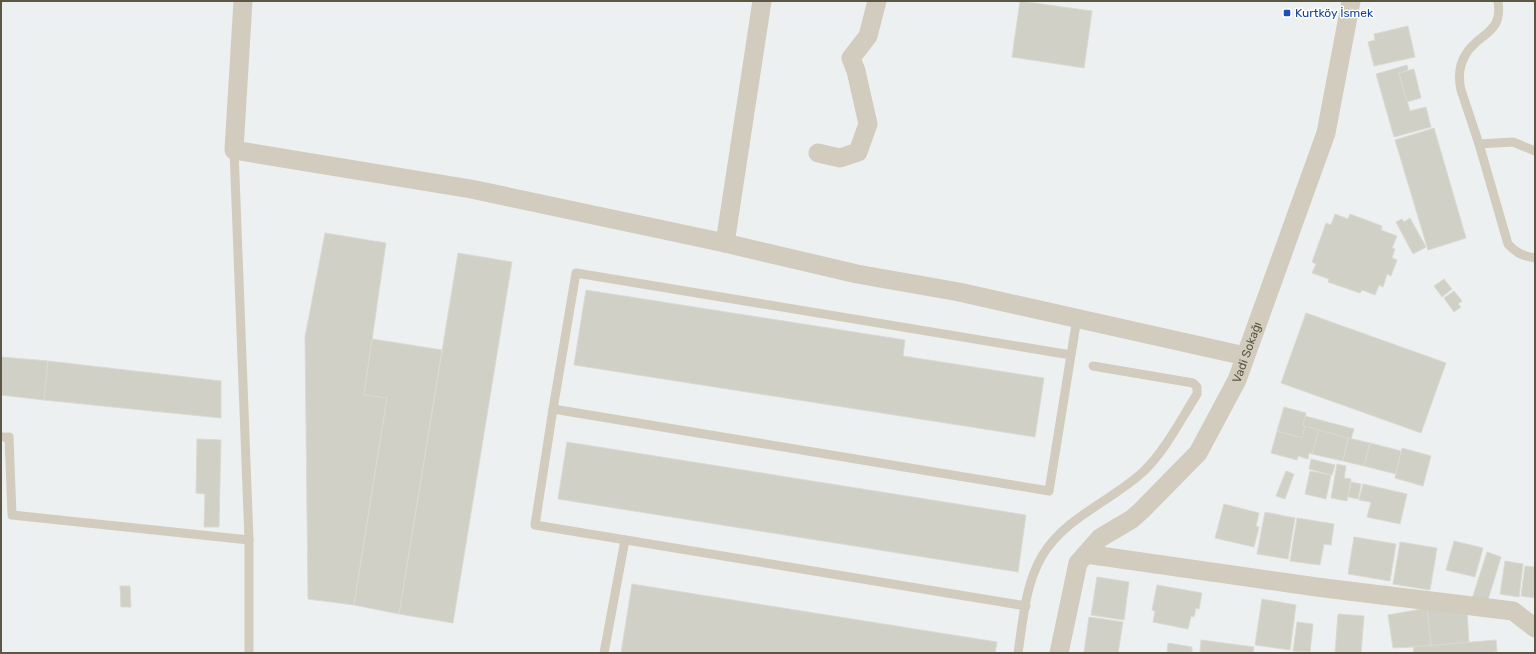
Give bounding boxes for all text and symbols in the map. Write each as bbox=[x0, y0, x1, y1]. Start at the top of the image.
place label: Kurtköy İsmek bbox=[1295, 6, 1374, 20]
marker: Kurtköy İsmek bbox=[1282, 8, 1292, 18]
street label: Vadi Sokağı bbox=[1230, 320, 1264, 385]

